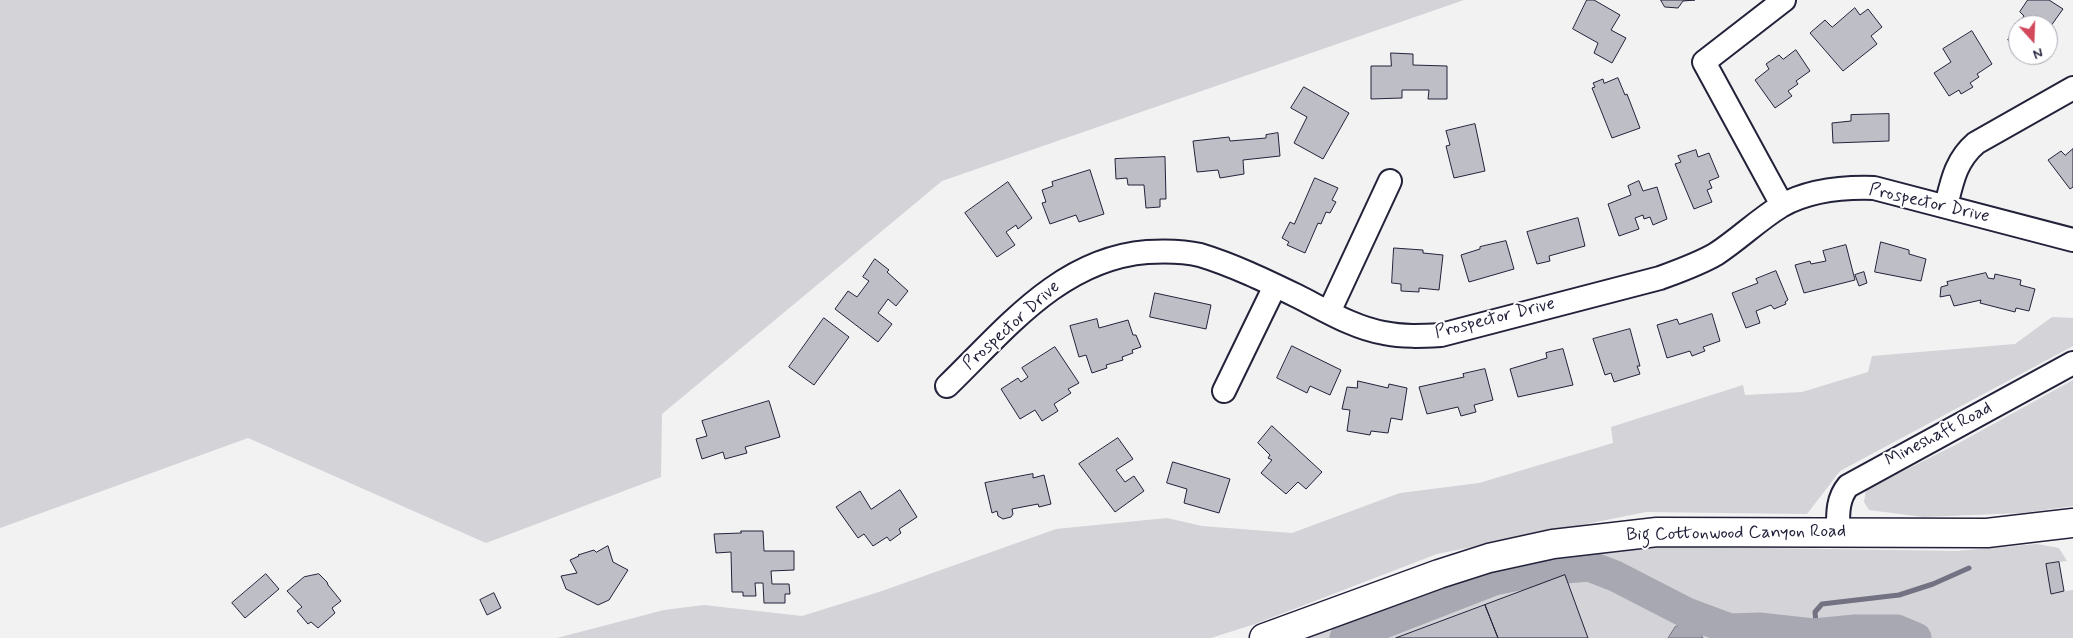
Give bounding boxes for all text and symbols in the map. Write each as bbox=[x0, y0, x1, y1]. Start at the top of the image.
north arrow bbox=[2008, 15, 2058, 65]
text: N bbox=[2030, 43, 2045, 63]
street label: Prospector Drive bbox=[1867, 180, 1991, 228]
street label: Prospector Drive bbox=[959, 277, 1065, 375]
street label: Prospector Drive bbox=[1433, 294, 1557, 344]
street label: Mineshaft Road bbox=[1882, 398, 1996, 472]
street label: Big Cottonwood Canyon Road bbox=[1626, 521, 1846, 547]

